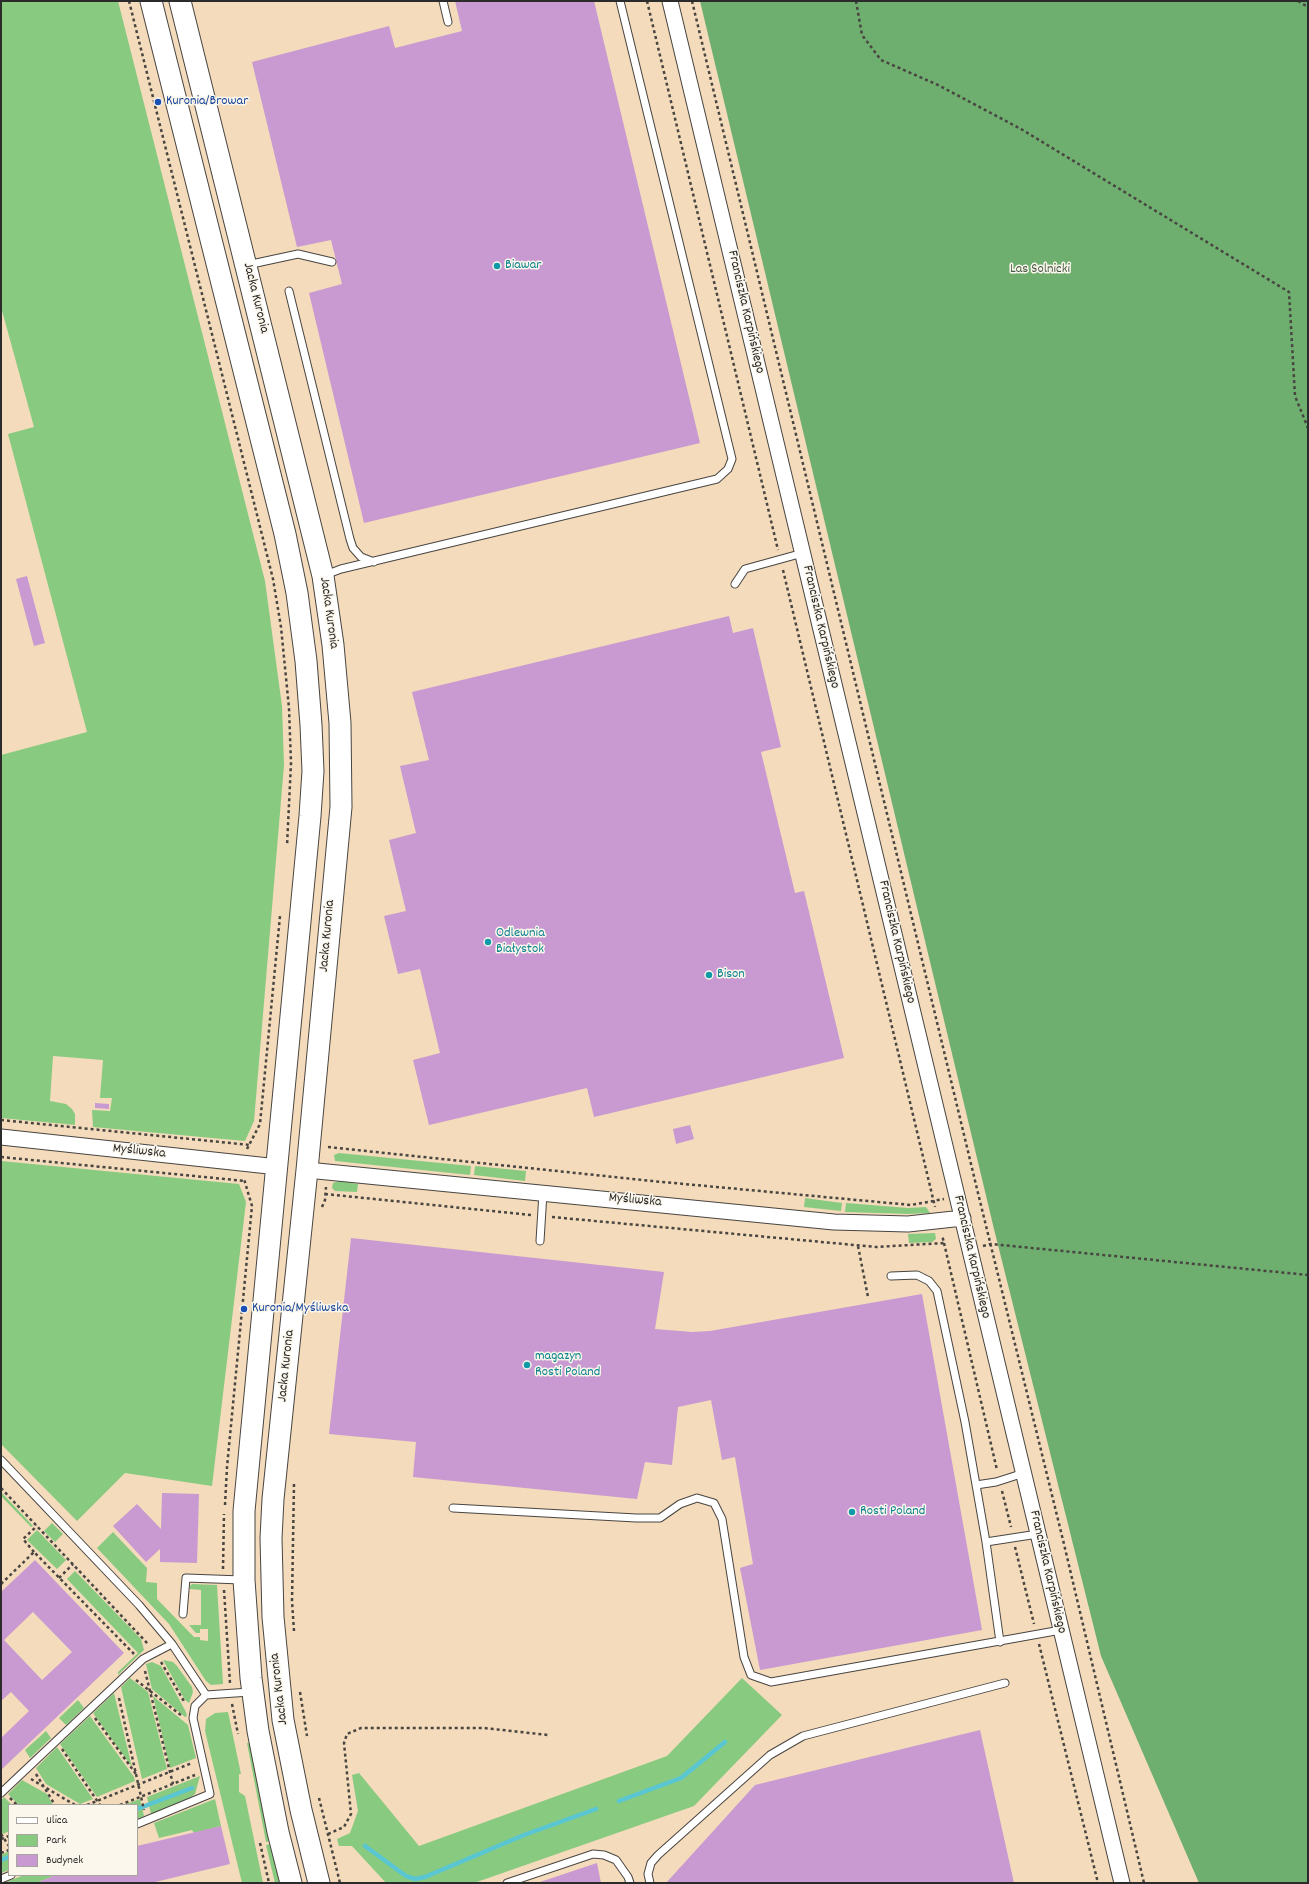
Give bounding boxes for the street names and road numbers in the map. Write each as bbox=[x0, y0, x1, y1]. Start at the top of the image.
street label: Franciszka Karpińskiego bbox=[723, 249, 767, 375]
street label: Jacka Kuronia bbox=[238, 261, 272, 335]
street label: Franciszka Karpińskiego bbox=[798, 564, 842, 690]
street label: Jacka Kuronia bbox=[315, 576, 341, 650]
street label: Franciszka Karpińskiego bbox=[874, 879, 918, 1005]
street label: Jacka Kuronia bbox=[316, 899, 340, 973]
street label: Myśliwska bbox=[112, 1141, 166, 1163]
street label: Myśliwska bbox=[608, 1190, 662, 1212]
street label: Franciszka Karpińskiego bbox=[949, 1194, 993, 1320]
street label: Jacka Kuronia bbox=[275, 1329, 299, 1403]
street label: Franciszka Karpińskiego bbox=[1025, 1509, 1069, 1635]
street label: Jacka Kuronia bbox=[267, 1652, 293, 1726]

